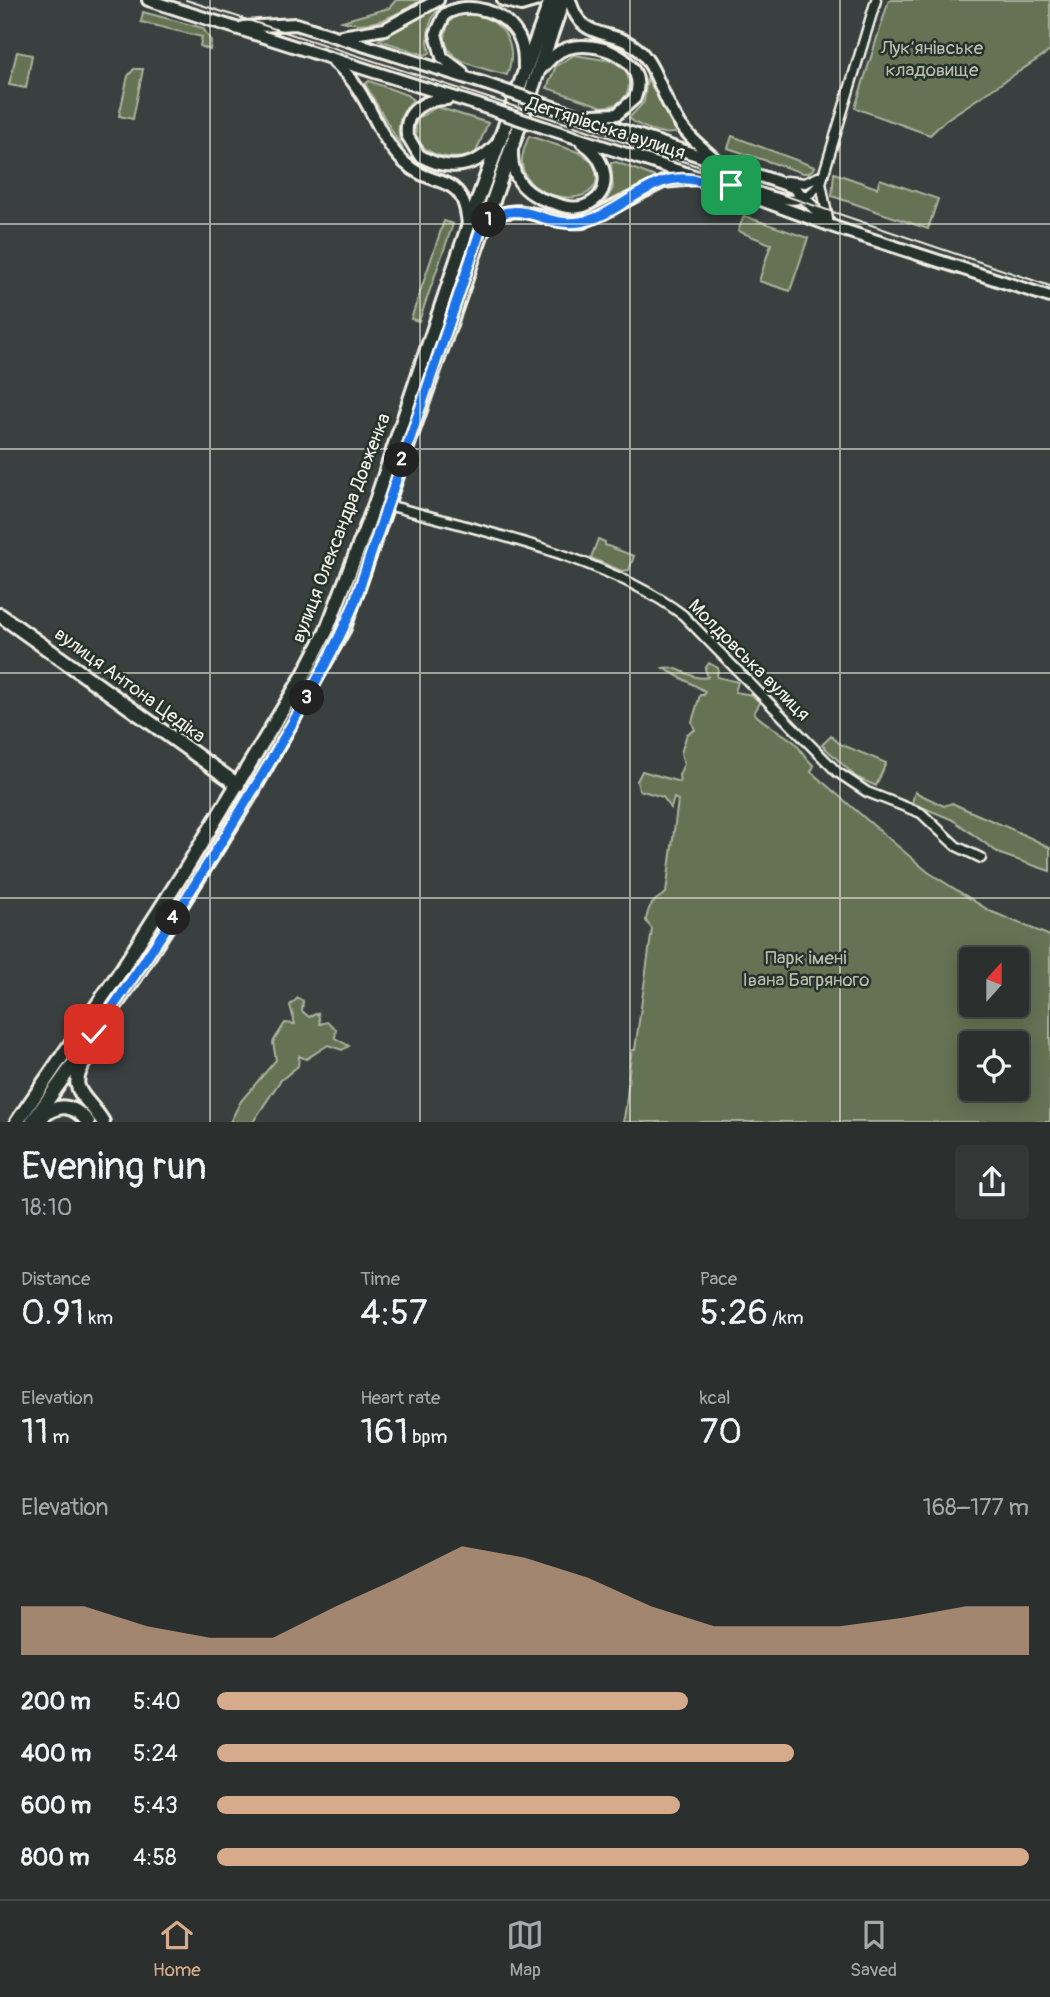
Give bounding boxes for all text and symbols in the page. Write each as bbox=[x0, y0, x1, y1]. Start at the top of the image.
park label: Лукʼянівське кладовище bbox=[880, 36, 984, 82]
street label: Дегтярівська вулиця bbox=[523, 91, 688, 165]
pin bbox=[701, 155, 761, 215]
icon: arrive bbox=[712, 166, 750, 204]
pin: 1 bbox=[472, 202, 506, 238]
text: 1 bbox=[485, 207, 492, 231]
street label: вулиця Олександра Довженка bbox=[286, 410, 396, 646]
pin: 2 bbox=[384, 442, 420, 477]
text: 2 bbox=[396, 447, 407, 471]
street label: Молдовська вулиця bbox=[683, 594, 815, 726]
street label: вулиця Антона Цедіка bbox=[50, 622, 210, 748]
pin: 3 bbox=[290, 680, 324, 716]
text: 3 bbox=[301, 685, 312, 709]
pin: 4 bbox=[156, 900, 190, 936]
text: 4 bbox=[167, 905, 178, 929]
park label: Парк імені Івана Багряного bbox=[743, 946, 869, 992]
north arrow bbox=[959, 947, 1029, 1017]
map controls bbox=[959, 947, 1029, 1101]
pin bbox=[64, 1004, 124, 1064]
icon: check bbox=[75, 1015, 113, 1053]
button: locate bbox=[959, 1031, 1029, 1101]
text: Evening run bbox=[21, 1143, 207, 1191]
button: share bbox=[955, 1145, 1029, 1219]
text: 18:10 bbox=[21, 1193, 72, 1222]
text: Distance bbox=[21, 1267, 90, 1291]
text: Time bbox=[360, 1267, 400, 1291]
text: Pace bbox=[700, 1267, 737, 1291]
text: 0.91 bbox=[21, 1291, 84, 1335]
text: 4:57 bbox=[360, 1291, 427, 1335]
text: 5:26 bbox=[700, 1291, 768, 1335]
text: km bbox=[84, 1306, 113, 1330]
text: /km bbox=[768, 1306, 804, 1330]
text: Elevation bbox=[21, 1386, 93, 1410]
text: Heart rate bbox=[360, 1386, 440, 1410]
text: kcal bbox=[700, 1386, 731, 1410]
text: 11 bbox=[21, 1410, 48, 1454]
text: 161 bbox=[360, 1410, 408, 1454]
text: 70 bbox=[700, 1410, 742, 1454]
text: m bbox=[48, 1425, 69, 1449]
text: bpm bbox=[408, 1425, 447, 1449]
text: Elevation bbox=[21, 1493, 109, 1522]
text: 168–177 m bbox=[923, 1493, 1029, 1522]
text: 200 m bbox=[21, 1687, 91, 1716]
text: 5:40 bbox=[133, 1687, 181, 1716]
text: 400 m bbox=[21, 1739, 91, 1768]
text: 5:24 bbox=[133, 1739, 178, 1768]
text: 600 m bbox=[21, 1791, 91, 1820]
text: 5:43 bbox=[133, 1791, 178, 1820]
text: 800 m bbox=[21, 1843, 89, 1872]
text: 4:58 bbox=[133, 1843, 177, 1872]
tab: Home bbox=[153, 1916, 201, 1982]
tab: Map bbox=[506, 1916, 544, 1982]
tab: Saved bbox=[850, 1916, 897, 1982]

